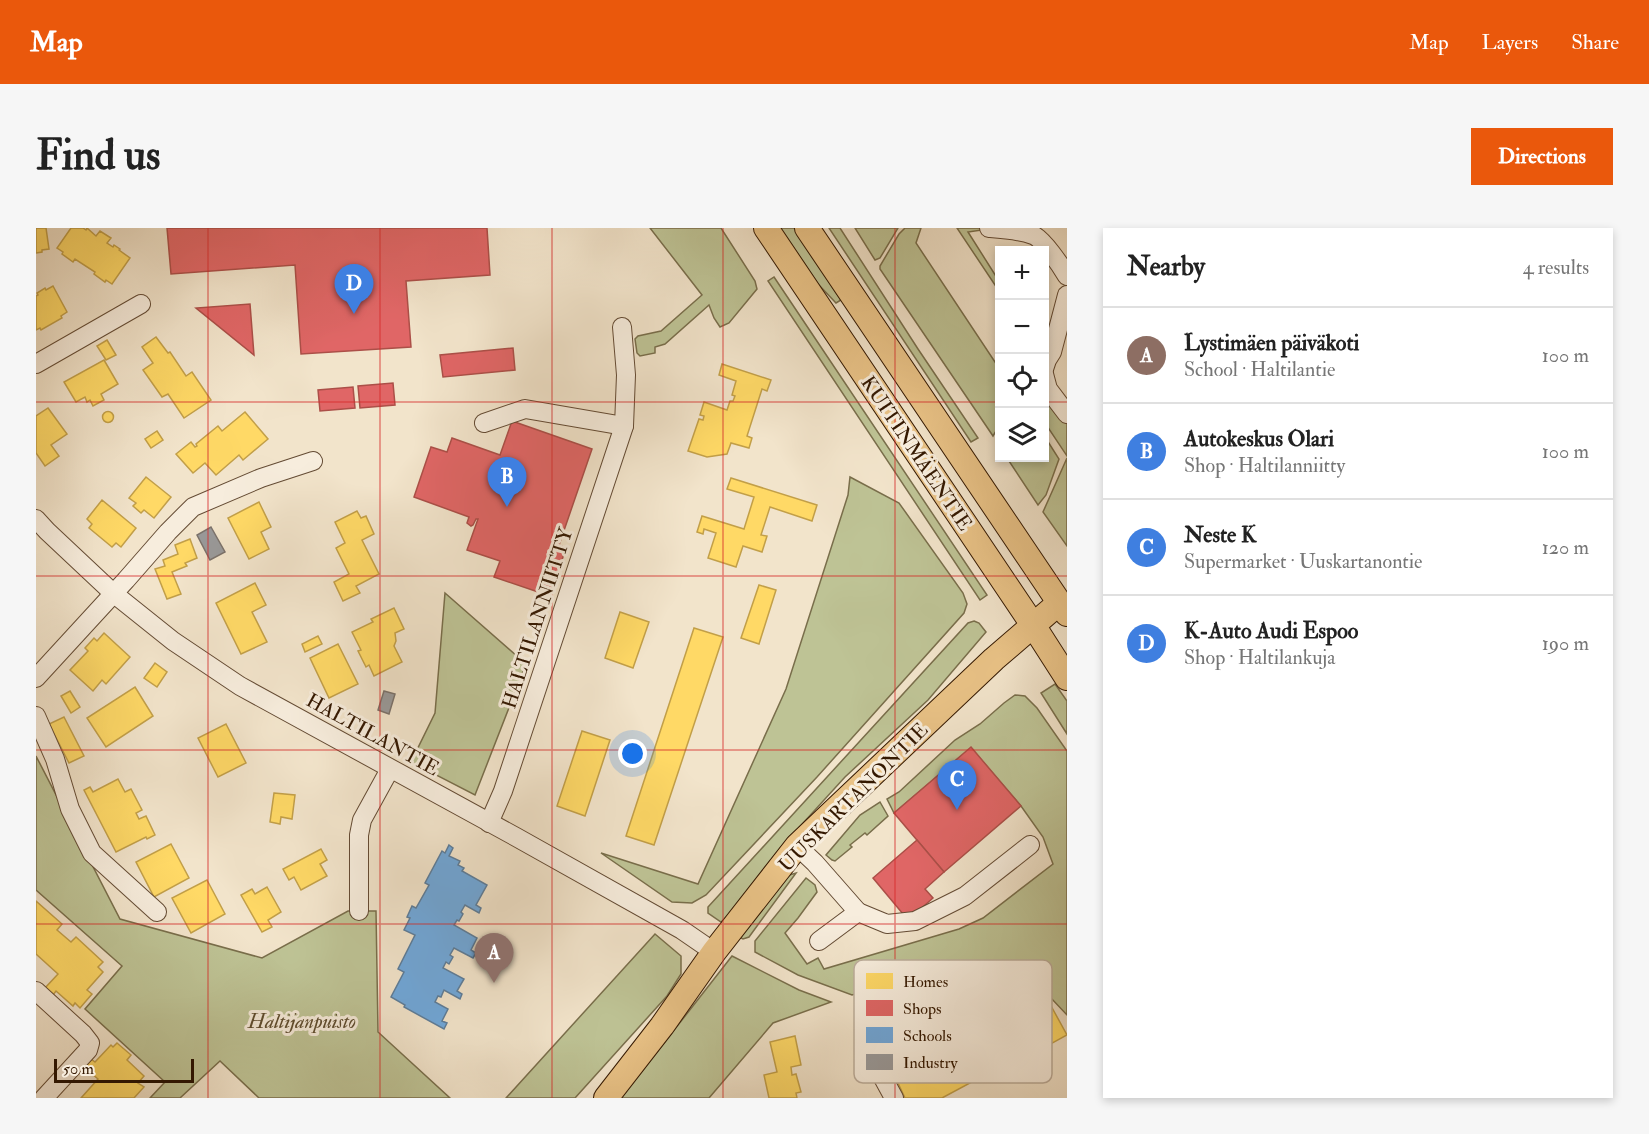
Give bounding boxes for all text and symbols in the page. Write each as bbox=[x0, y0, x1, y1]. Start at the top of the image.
text: Map bbox=[30, 25, 83, 60]
text: Map bbox=[1409, 29, 1449, 56]
text: Layers bbox=[1482, 29, 1538, 56]
text: Share bbox=[1571, 29, 1619, 56]
button: Directions bbox=[1471, 128, 1613, 185]
text: Find us bbox=[36, 130, 160, 182]
map controls bbox=[995, 246, 1049, 462]
button: + bbox=[995, 246, 1049, 300]
text: Nearby bbox=[1127, 251, 1205, 283]
text: 4 results bbox=[1523, 255, 1589, 280]
pin: D bbox=[334, 264, 374, 314]
button: − bbox=[995, 300, 1049, 354]
text: Lystimäen päiväkoti bbox=[1184, 329, 1359, 357]
text: A bbox=[1140, 343, 1153, 368]
text: 100 m bbox=[1542, 343, 1589, 368]
button: locate bbox=[995, 354, 1049, 408]
text: School · Haltilantie bbox=[1184, 357, 1335, 382]
street label: KUITINMÄENTIE bbox=[856, 371, 978, 535]
button: layers bbox=[995, 408, 1049, 462]
text: Autokeskus Olari bbox=[1184, 425, 1334, 453]
text: B bbox=[1140, 439, 1153, 464]
text: 100 m bbox=[1542, 439, 1589, 464]
text: Shop · Haltilanniitty bbox=[1184, 453, 1345, 478]
pin: B bbox=[488, 458, 526, 507]
text: Neste K bbox=[1184, 521, 1256, 549]
street label: HALTILANNIITTY bbox=[496, 523, 579, 712]
text: C bbox=[1139, 535, 1154, 560]
text: 120 m bbox=[1542, 535, 1589, 560]
text: Supermarket · Uuskartanontie bbox=[1184, 549, 1422, 574]
text: K-Auto Audi Espoo bbox=[1184, 617, 1358, 645]
text: D bbox=[1138, 631, 1155, 656]
text: 190 m bbox=[1542, 631, 1589, 656]
text: Shop · Haltilankuja bbox=[1184, 645, 1335, 670]
street label: HALTILANTIE bbox=[302, 688, 444, 781]
street label: UUSKARTANONTIE bbox=[773, 717, 933, 877]
your location bbox=[618, 739, 647, 768]
pin: C bbox=[938, 760, 976, 810]
pin: A bbox=[474, 934, 514, 983]
legend bbox=[854, 960, 1052, 1083]
text: Homes bbox=[903, 972, 948, 992]
text: Shops bbox=[903, 999, 942, 1020]
park label: Haltijanpuisto bbox=[247, 1009, 356, 1034]
text: Schools bbox=[903, 1026, 952, 1046]
text: Industry bbox=[903, 1053, 958, 1073]
scale bar bbox=[54, 1056, 194, 1084]
text: 50 m bbox=[63, 1059, 94, 1079]

